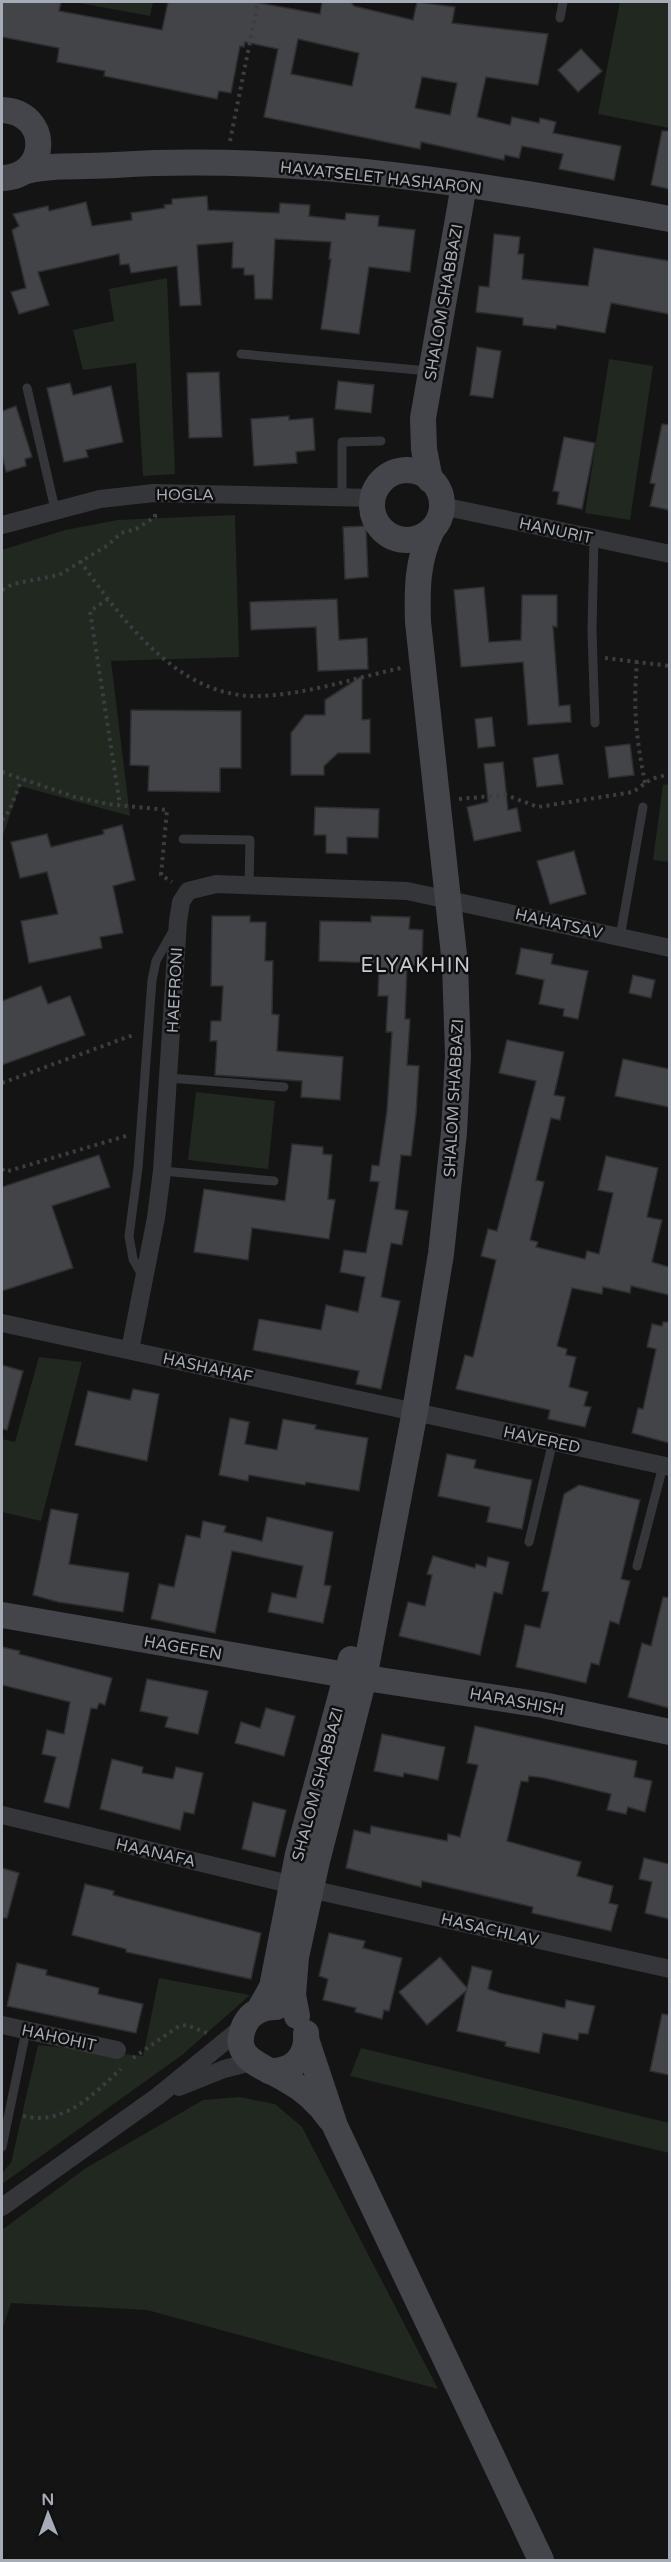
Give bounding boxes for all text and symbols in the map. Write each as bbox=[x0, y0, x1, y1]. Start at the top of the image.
street label: HAVATSELET HASHARON bbox=[279, 157, 483, 199]
street label: SHALOM SHABBAZI bbox=[420, 222, 468, 382]
street label: HOGLA bbox=[156, 485, 214, 505]
street label: HANURIT bbox=[517, 513, 595, 549]
street label: HAHATSAV bbox=[513, 904, 604, 944]
street label: HAEFRONI bbox=[163, 947, 187, 1033]
district label: ELYAKHIN bbox=[360, 954, 472, 978]
street label: SHALOM SHABBAZI bbox=[440, 1018, 468, 1178]
street label: HASHAHAF bbox=[161, 1349, 255, 1387]
street label: HAVERED bbox=[501, 1422, 582, 1458]
street label: HAGEFEN bbox=[142, 1631, 223, 1665]
street label: HARASHISH bbox=[468, 1684, 566, 1720]
street label: SHALOM SHABBAZI bbox=[288, 1705, 348, 1863]
street label: HAANAFA bbox=[114, 1834, 198, 1872]
street label: HASACHLAV bbox=[439, 1909, 541, 1951]
street label: HAHOHIT bbox=[20, 2020, 98, 2056]
north arrow bbox=[18, 2484, 78, 2544]
text: N bbox=[41, 2490, 54, 2510]

